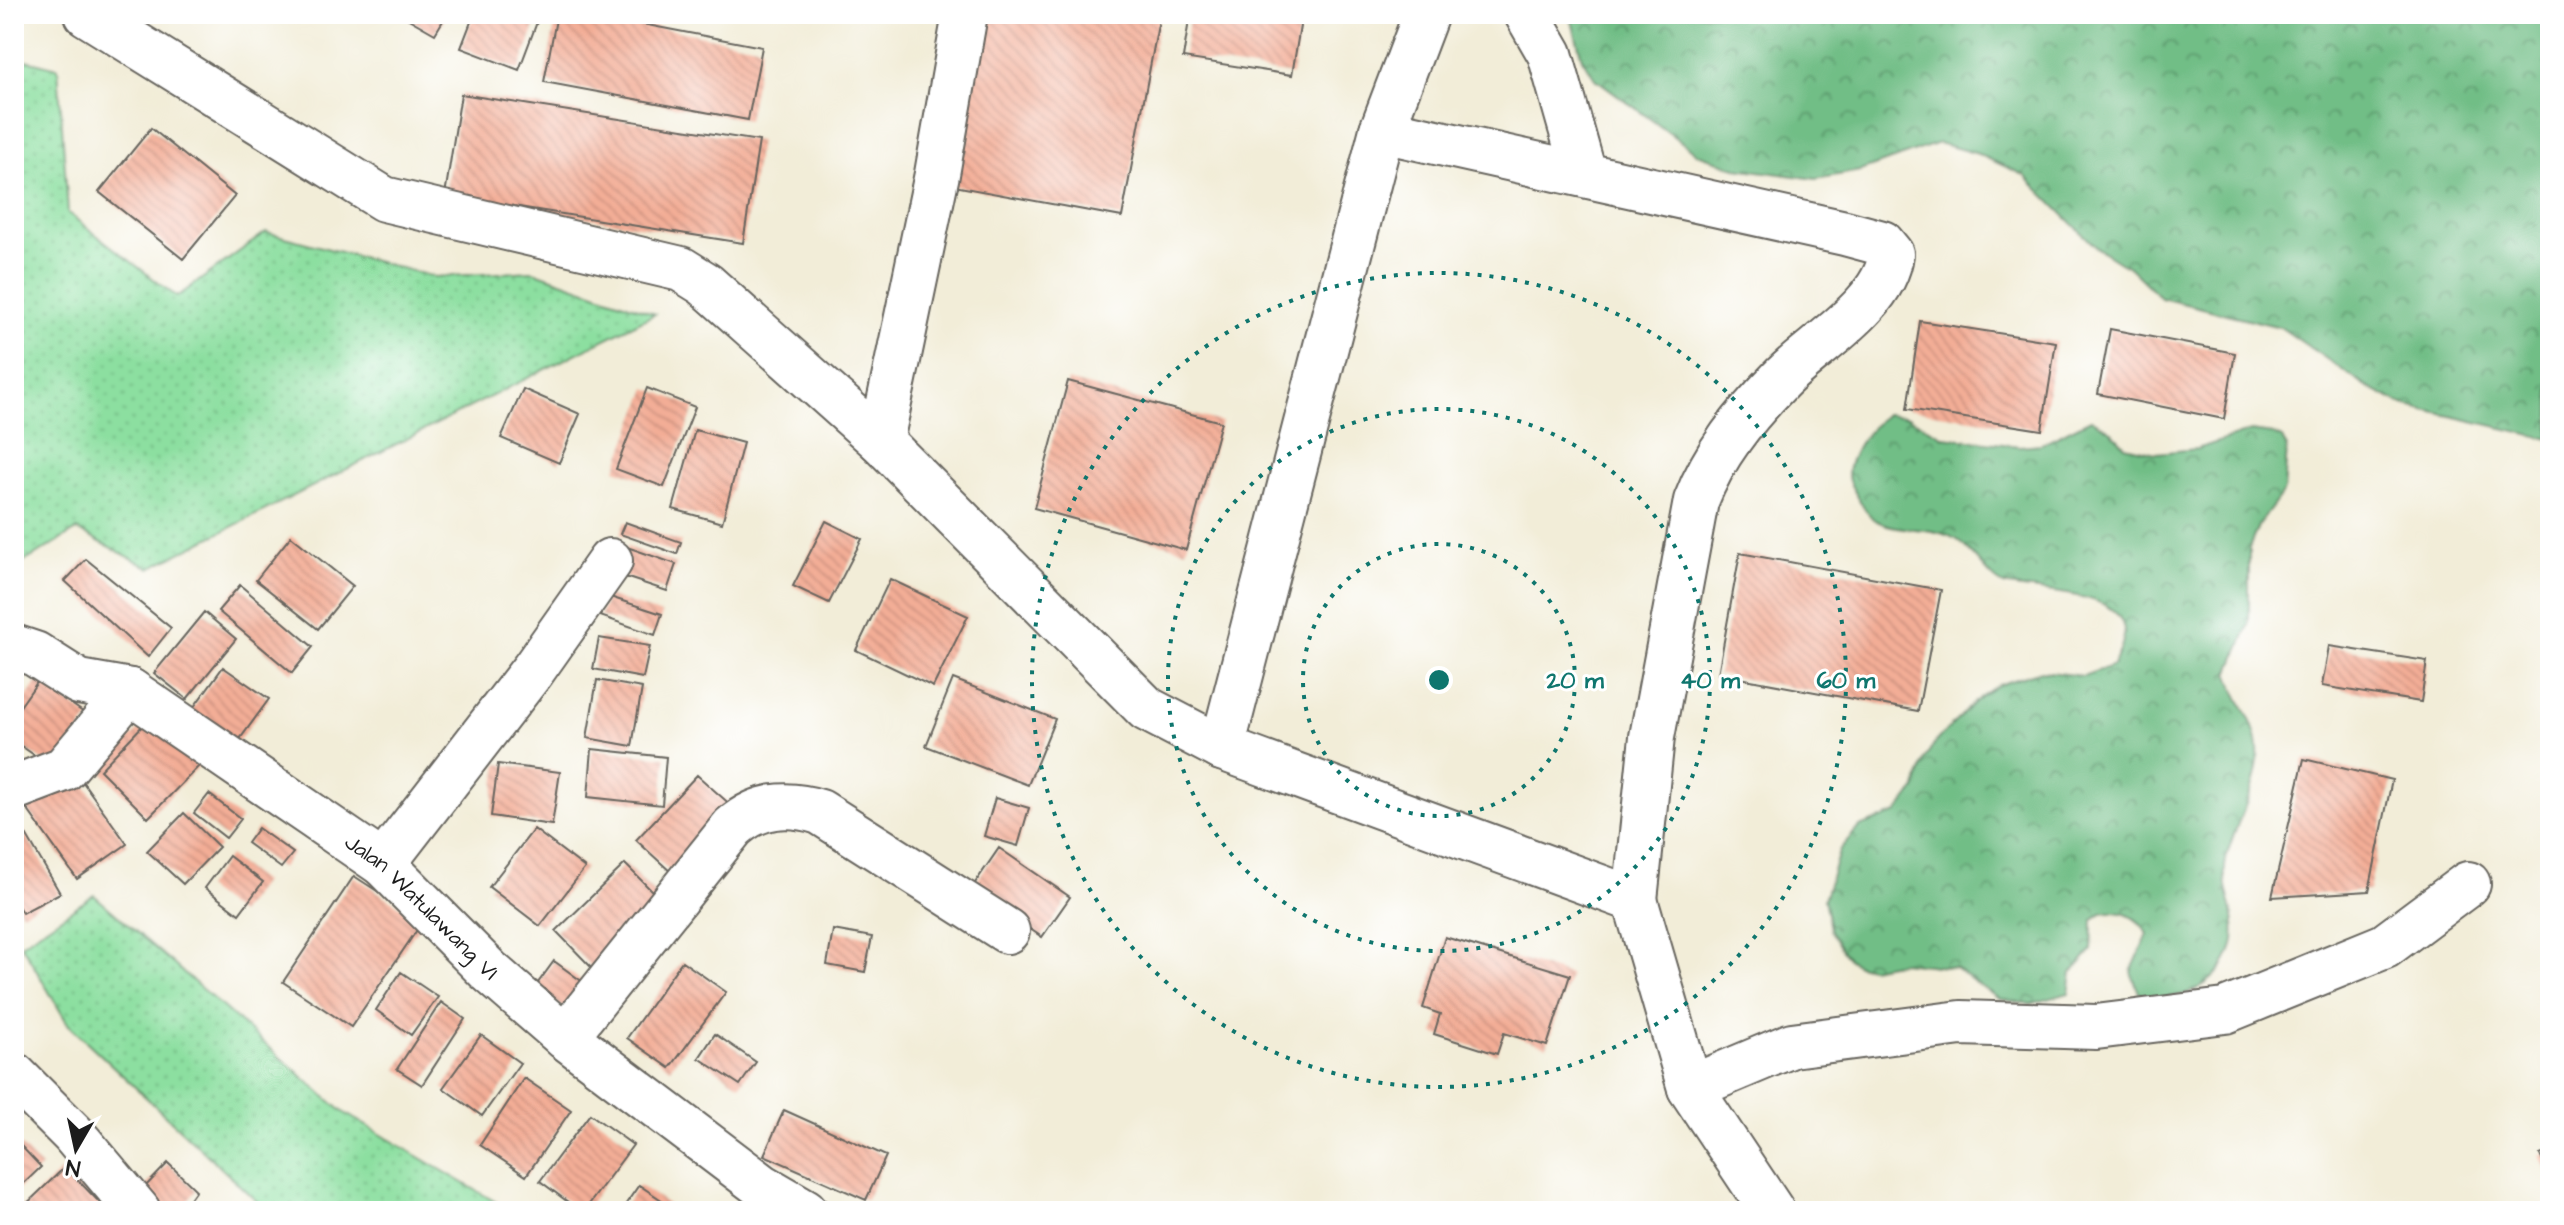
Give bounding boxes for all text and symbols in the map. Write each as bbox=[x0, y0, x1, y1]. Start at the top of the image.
text: 20 m bbox=[1545, 664, 1604, 698]
text: 40 m bbox=[1680, 664, 1740, 698]
text: 60 m bbox=[1817, 664, 1876, 698]
centre of rings bbox=[1425, 666, 1453, 694]
street label: Jalan Watulawang VI bbox=[339, 827, 505, 988]
north arrow bbox=[36, 1109, 116, 1189]
text: N bbox=[64, 1151, 82, 1184]

